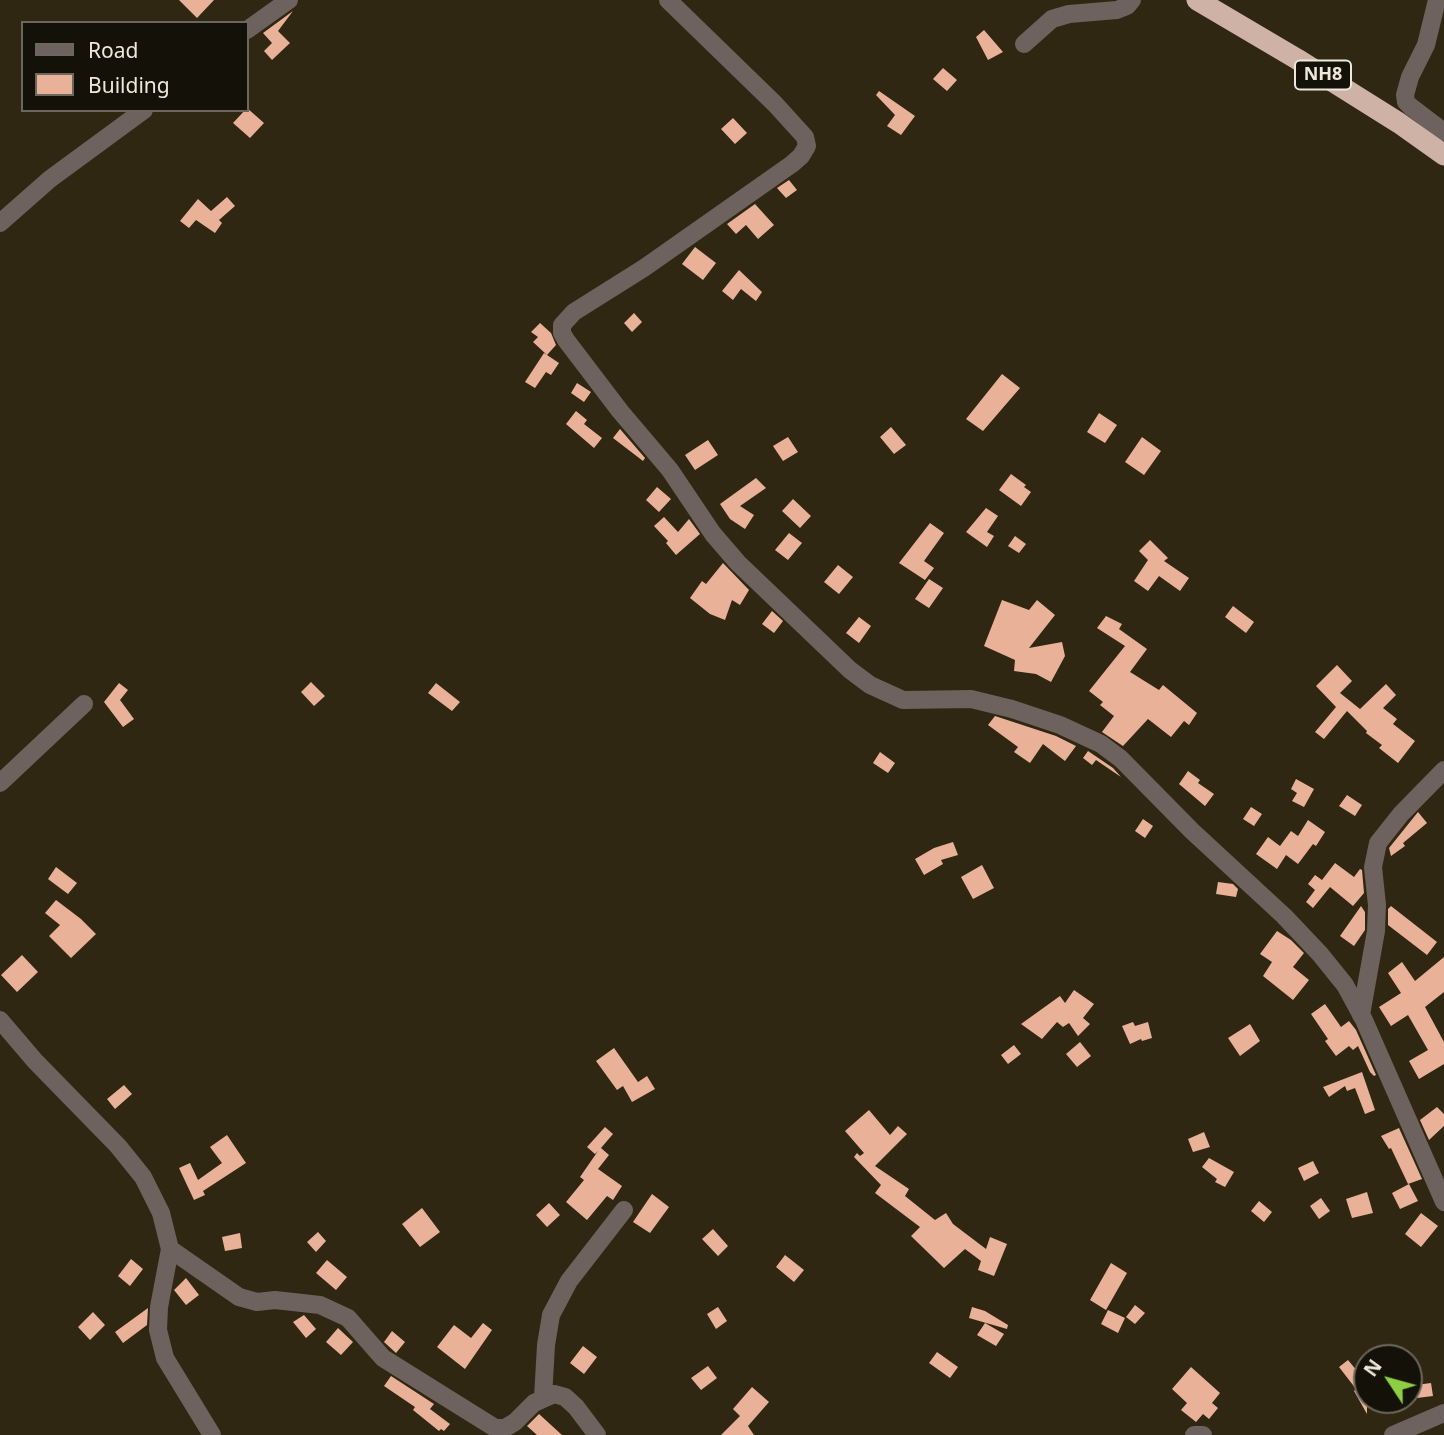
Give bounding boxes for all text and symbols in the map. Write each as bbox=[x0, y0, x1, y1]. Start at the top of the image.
legend bbox=[21, 21, 248, 112]
text: Road bbox=[88, 36, 138, 64]
road number: NH8 bbox=[1295, 60, 1351, 90]
text: Building bbox=[88, 71, 170, 99]
north arrow bbox=[1353, 1344, 1423, 1414]
text: N bbox=[1358, 1354, 1388, 1382]

